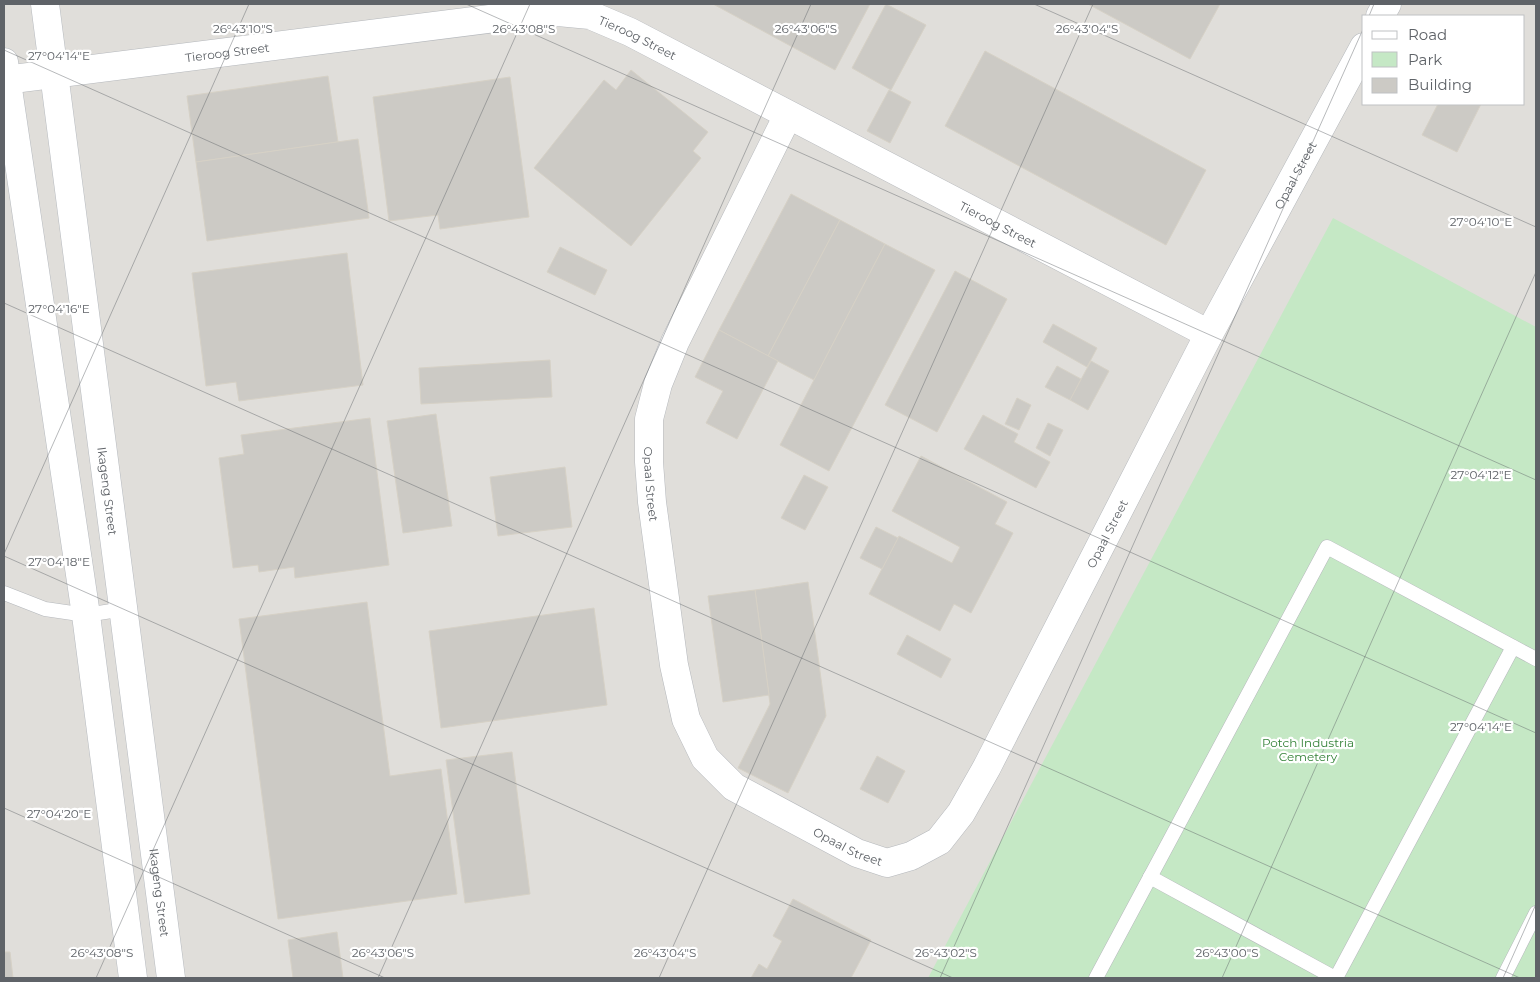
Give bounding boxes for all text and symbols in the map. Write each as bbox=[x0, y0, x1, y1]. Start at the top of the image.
street label: Tieroog Street bbox=[596, 12, 679, 63]
legend bbox=[1362, 15, 1525, 105]
text: 26°43'10"S bbox=[213, 21, 273, 36]
text: 26°43'08"S bbox=[493, 21, 555, 36]
text: 26°43'06"S bbox=[775, 21, 837, 36]
text: 26°43'04"S bbox=[1056, 21, 1118, 36]
text: Road bbox=[1408, 25, 1447, 44]
street label: Tieroog Street bbox=[184, 39, 270, 65]
text: 27°04'14"E bbox=[28, 48, 90, 63]
text: Park bbox=[1408, 50, 1442, 69]
text: Building bbox=[1408, 75, 1472, 94]
street label: Opaal Street bbox=[1270, 138, 1319, 212]
street label: Tieroog Street bbox=[957, 198, 1039, 250]
text: 27°04'10"E bbox=[1450, 214, 1512, 229]
text: 27°04'16"E bbox=[28, 301, 90, 316]
street label: Ikageng Street bbox=[95, 446, 121, 536]
street label: Opaal Street bbox=[642, 446, 662, 522]
text: 27°04'12"E bbox=[1450, 467, 1512, 482]
street label: Opaal Street bbox=[1083, 497, 1131, 570]
text: 27°04'18"E bbox=[28, 554, 90, 569]
text: 27°04'14"E bbox=[1450, 719, 1512, 734]
park label: Potch Industria Cemetery bbox=[1262, 735, 1354, 764]
text: 27°04'20"E bbox=[27, 806, 91, 821]
street label: Opaal Street bbox=[811, 823, 885, 869]
street label: Ikageng Street bbox=[147, 847, 173, 938]
text: 26°43'08"S bbox=[71, 945, 133, 960]
text: 26°43'06"S bbox=[352, 945, 414, 960]
text: 26°43'04"S bbox=[634, 945, 696, 960]
text: 26°43'02"S bbox=[915, 945, 977, 960]
text: 26°43'00"S bbox=[1195, 945, 1259, 960]

